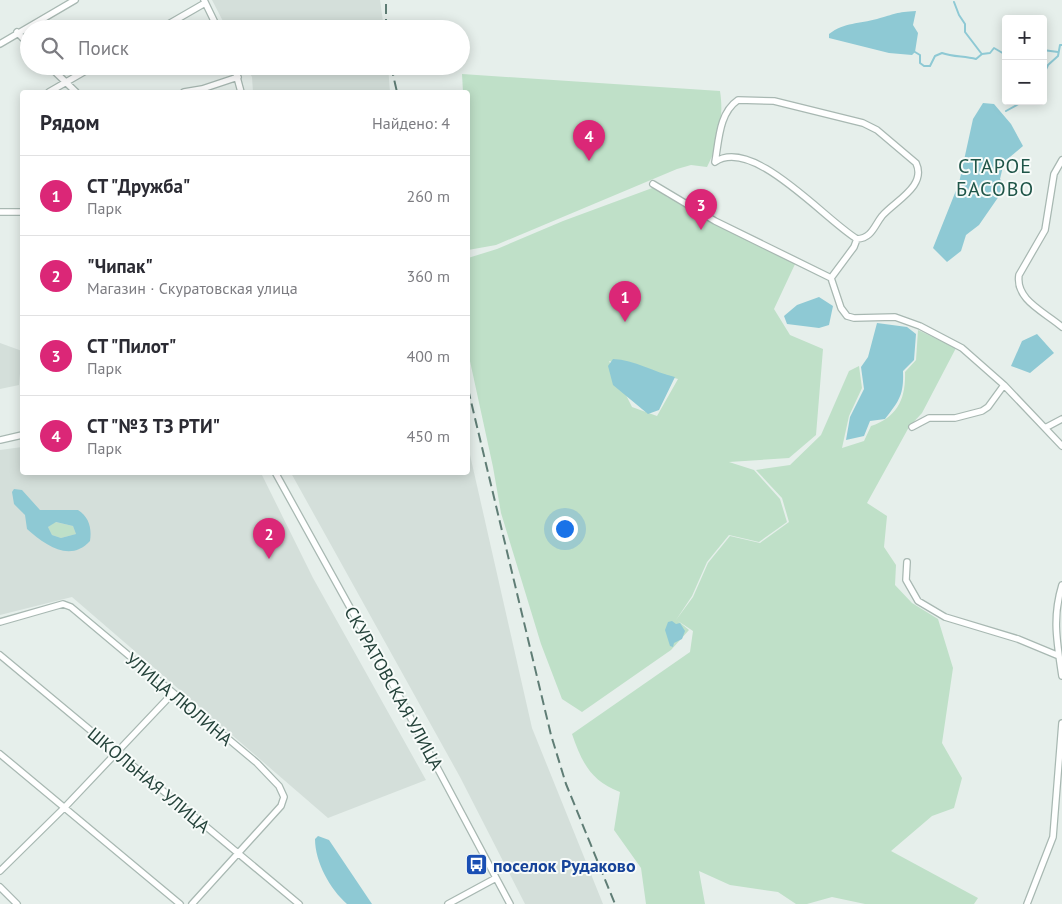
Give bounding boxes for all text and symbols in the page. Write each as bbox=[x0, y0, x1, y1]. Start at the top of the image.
map controls bbox=[1002, 15, 1047, 105]
button: + bbox=[1002, 15, 1047, 60]
search box bbox=[20, 20, 470, 75]
icon: search bbox=[38, 34, 66, 62]
text: Поиск bbox=[78, 36, 129, 60]
button: − bbox=[1002, 60, 1047, 105]
text: Рядом bbox=[40, 109, 99, 136]
text: Найдено: 4 bbox=[372, 113, 450, 133]
pin: 4 bbox=[573, 120, 605, 161]
district label: СТАРОЕ БАСОВО bbox=[956, 153, 1034, 202]
text: СТ "Дружба" bbox=[87, 174, 190, 198]
text: 1 bbox=[51, 186, 61, 206]
text: 260 m bbox=[407, 186, 450, 206]
pin: 3 bbox=[685, 189, 717, 230]
text: Парк bbox=[87, 198, 122, 218]
text: "Чипак" bbox=[87, 254, 153, 278]
text: 2 bbox=[51, 266, 61, 286]
text: 360 m bbox=[407, 266, 450, 286]
text: Магазин · Скуратовская улица bbox=[87, 278, 298, 298]
pin: 1 bbox=[609, 281, 641, 322]
text: СТ "Пилот" bbox=[87, 334, 176, 358]
text: 3 bbox=[51, 346, 61, 366]
text: 400 m bbox=[407, 346, 450, 366]
text: Парк bbox=[87, 358, 122, 378]
text: СТ "№3 ТЗ РТИ" bbox=[87, 414, 220, 438]
text: 4 bbox=[51, 426, 61, 446]
text: 450 m bbox=[407, 426, 450, 446]
text: Парк bbox=[87, 438, 122, 458]
your location bbox=[552, 516, 578, 542]
pin: 2 bbox=[253, 518, 285, 559]
street label: СКУРАТОВСКАЯ УЛИЦА bbox=[339, 602, 449, 774]
street label: УЛИЦА ЛЮЛИНА bbox=[121, 647, 238, 751]
street label: ШКОЛЬНАЯ УЛИЦА bbox=[83, 722, 215, 838]
bus stop icon: поселок Рудаково bbox=[465, 853, 489, 877]
place label: поселок Рудаково bbox=[493, 854, 636, 877]

